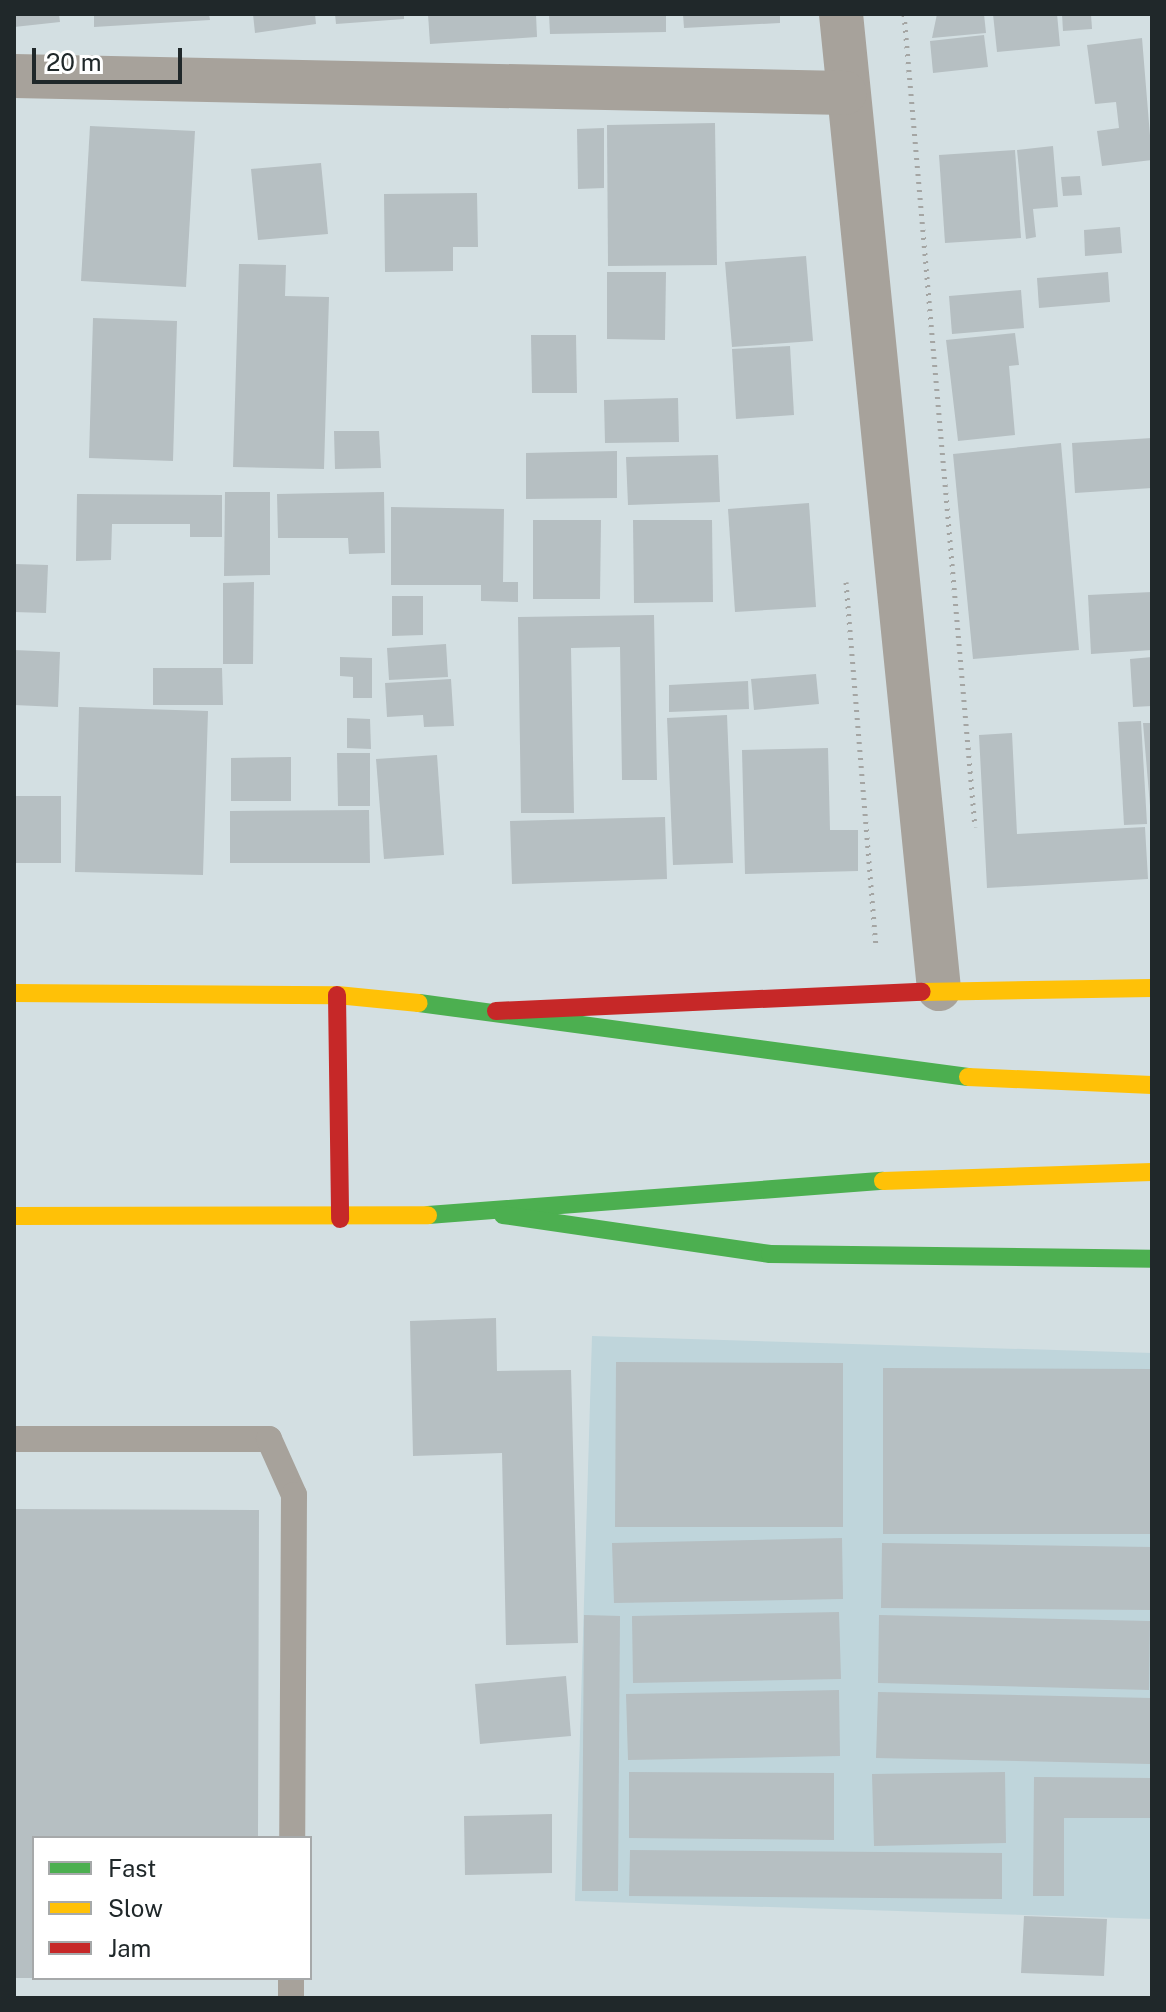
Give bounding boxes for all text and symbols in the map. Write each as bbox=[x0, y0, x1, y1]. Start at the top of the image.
scale bar bbox=[36, 32, 186, 82]
text: 20 m bbox=[46, 48, 102, 76]
legend bbox=[32, 1836, 312, 1980]
text: Fast bbox=[108, 1854, 156, 1882]
text: Slow bbox=[108, 1894, 163, 1922]
text: Jam bbox=[108, 1934, 151, 1962]

